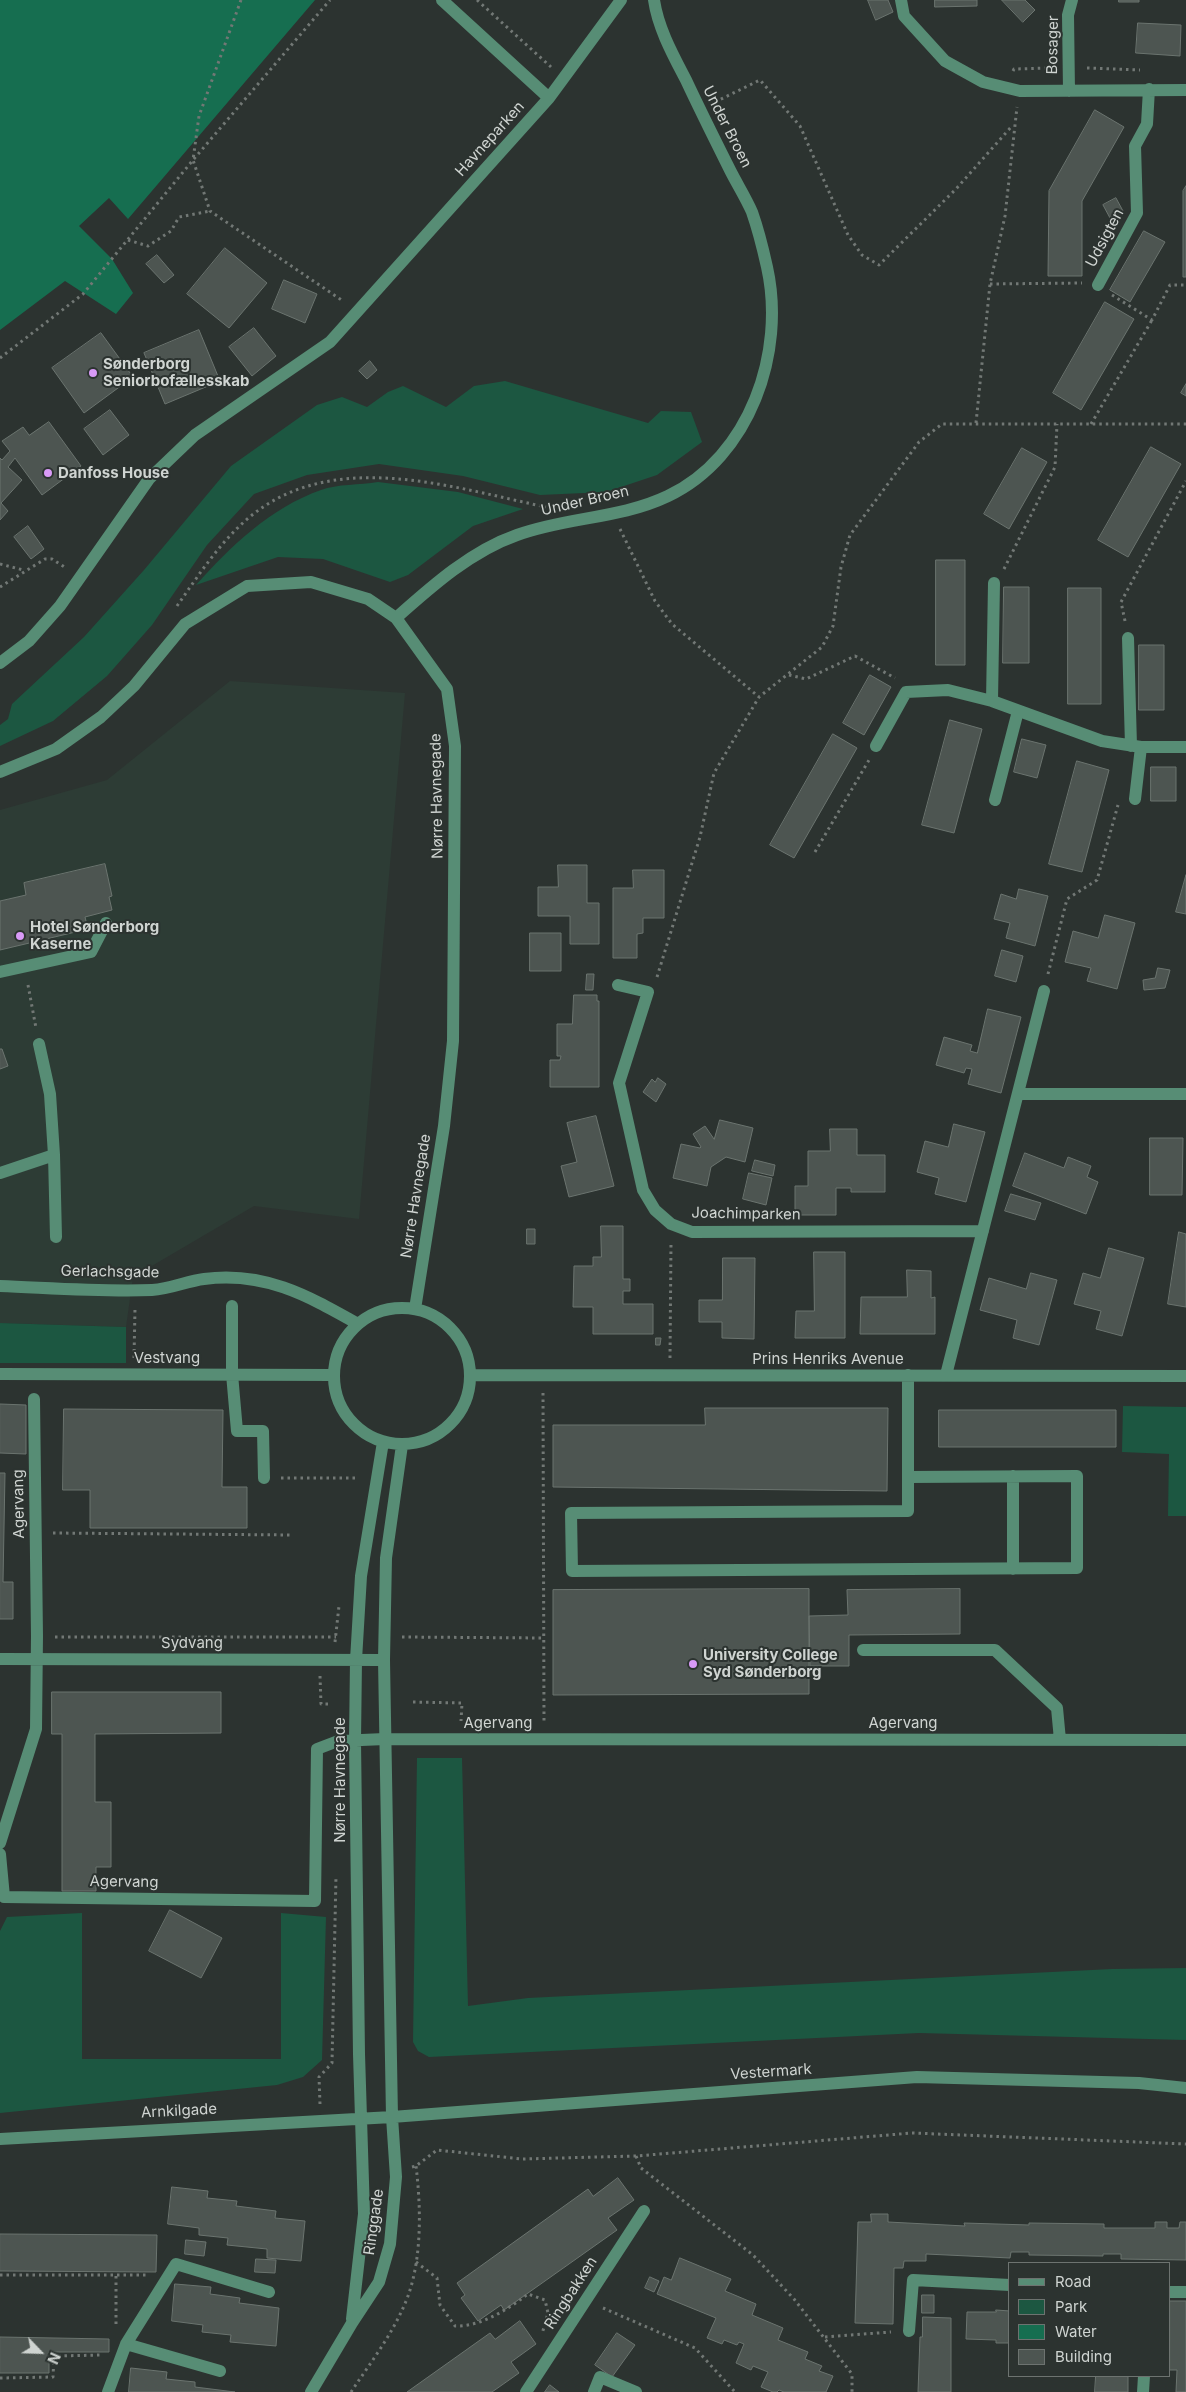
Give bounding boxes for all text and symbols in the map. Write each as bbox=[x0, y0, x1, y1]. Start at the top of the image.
street label: Bosager bbox=[1043, 15, 1063, 75]
street label: Under Broen bbox=[699, 83, 755, 171]
street label: Havneparken bbox=[452, 98, 528, 180]
street label: Udsigten bbox=[1082, 206, 1128, 270]
place label: Sønderborg Seniorbofællesskab bbox=[103, 355, 249, 390]
marker: Sønderborg Seniorbofællesskab bbox=[87, 367, 99, 379]
place label: Danfoss House bbox=[58, 464, 169, 482]
marker: Danfoss House bbox=[42, 467, 54, 479]
street label: Under Broen bbox=[539, 482, 631, 520]
street label: Nørre Havnegade bbox=[427, 733, 447, 859]
place label: Hotel Sønderborg Kaserne bbox=[30, 918, 159, 953]
marker: Hotel Sønderborg Kaserne bbox=[14, 930, 26, 942]
street label: Nørre Havnegade bbox=[397, 1133, 435, 1259]
street label: Joachimparken bbox=[691, 1204, 801, 1224]
street label: Gerlachsgade bbox=[60, 1262, 160, 1282]
street label: Vestvang bbox=[134, 1349, 200, 1367]
street label: Prins Henriks Avenue bbox=[752, 1350, 904, 1368]
street label: Agervang bbox=[9, 1469, 29, 1539]
street label: Sydvang bbox=[161, 1634, 223, 1652]
place label: University College Syd Sønderborg bbox=[703, 1646, 838, 1681]
marker: University College Syd Sønderborg bbox=[687, 1658, 699, 1670]
street label: Agervang bbox=[463, 1714, 533, 1732]
street label: Agervang bbox=[868, 1714, 938, 1732]
street label: Nørre Havnegade bbox=[331, 1717, 349, 1843]
street label: Agervang bbox=[89, 1872, 159, 1892]
street label: Vestermark bbox=[730, 2060, 812, 2084]
street label: Arnkilgade bbox=[141, 2100, 217, 2122]
street label: Ringgade bbox=[360, 2188, 388, 2256]
street label: Ringbakken bbox=[541, 2253, 601, 2333]
legend bbox=[1008, 2262, 1171, 2377]
text: Road bbox=[1055, 2272, 1091, 2291]
text: Park bbox=[1055, 2297, 1087, 2316]
text: Water bbox=[1055, 2322, 1097, 2341]
north arrow bbox=[15, 2327, 65, 2377]
text: Building bbox=[1055, 2347, 1112, 2366]
text: N bbox=[44, 2350, 64, 2367]

